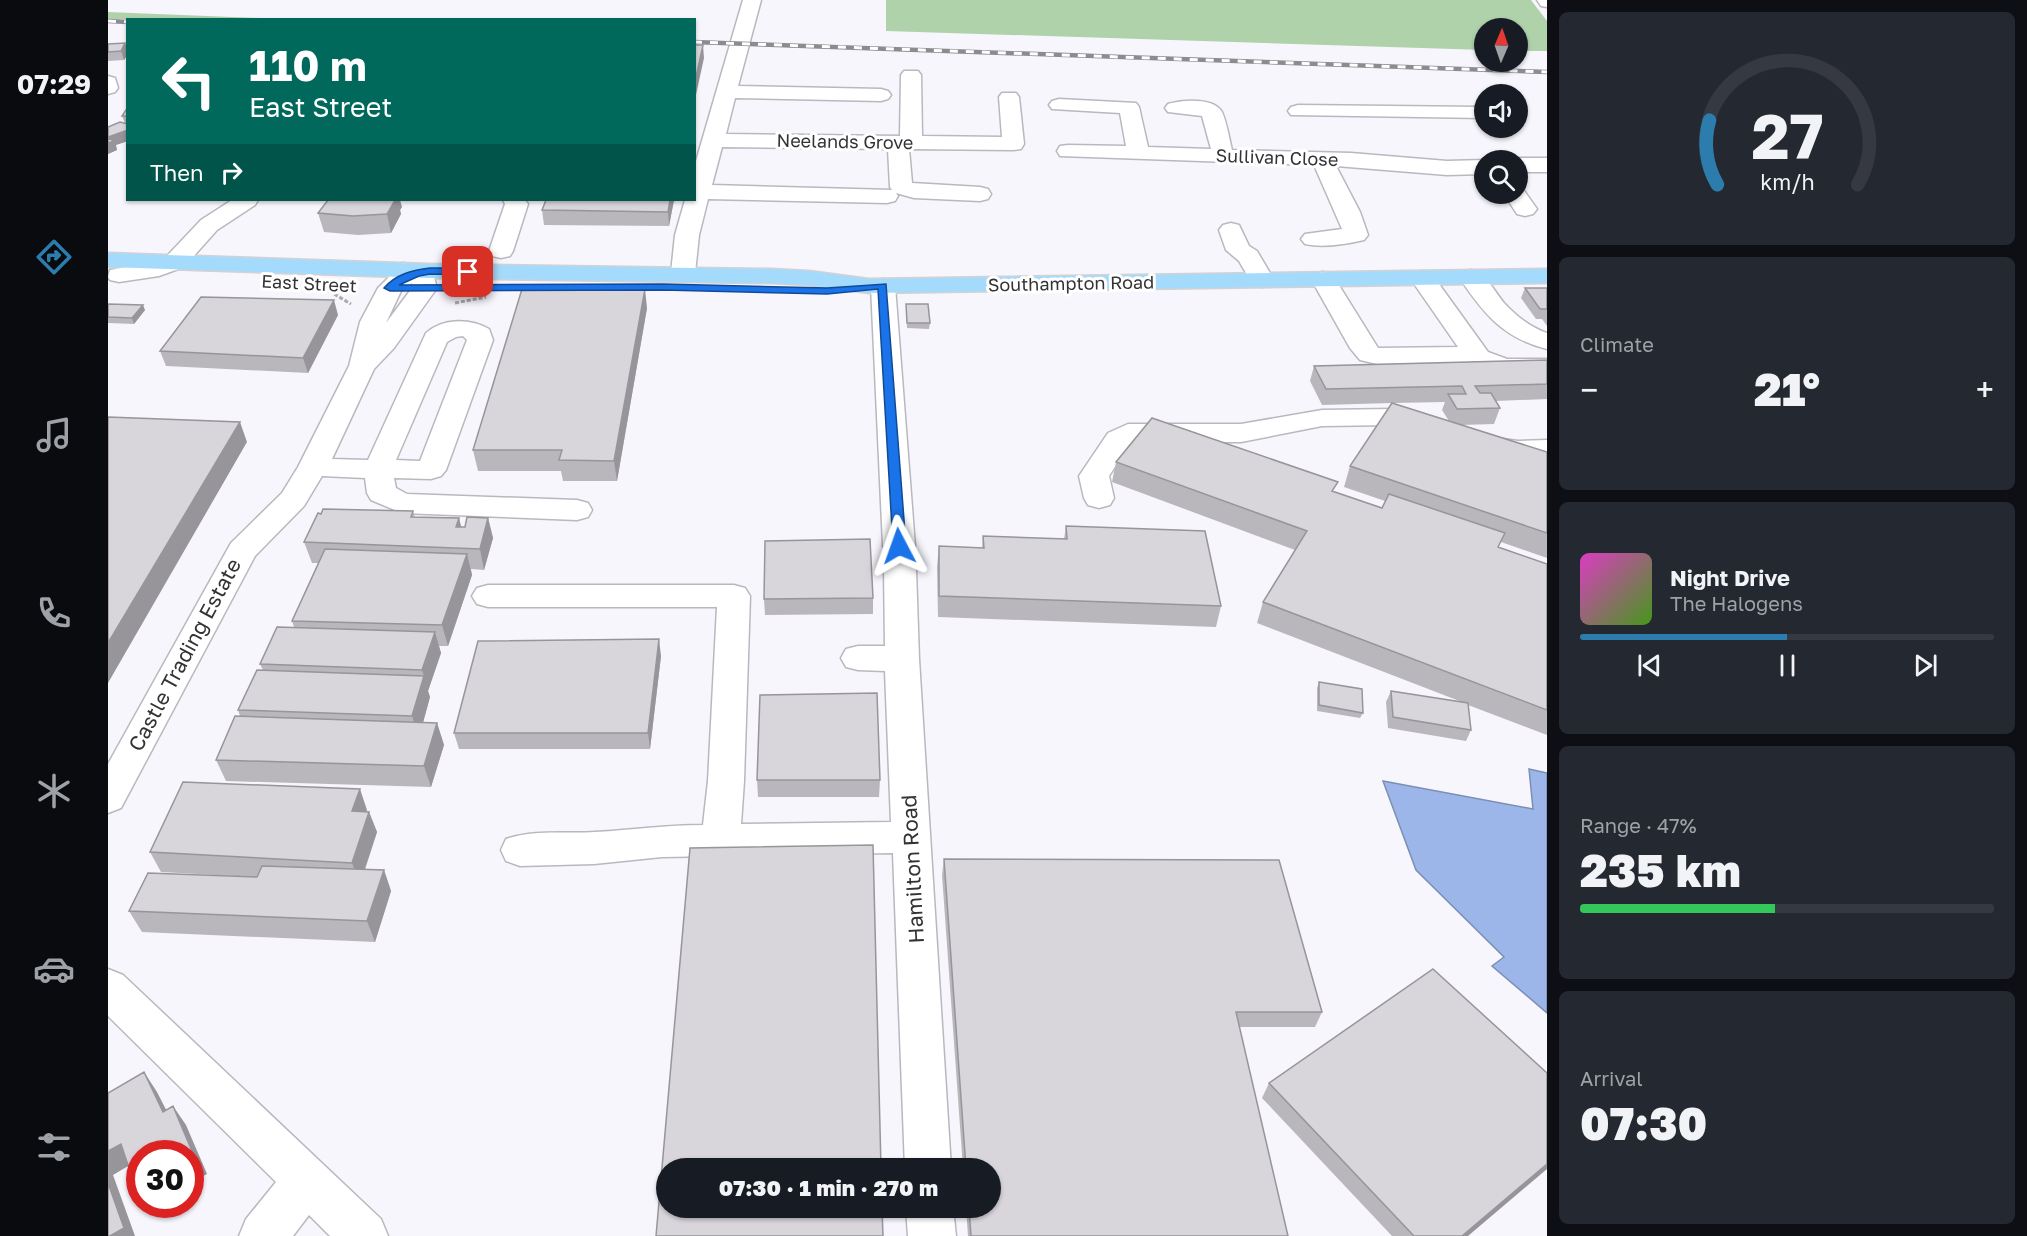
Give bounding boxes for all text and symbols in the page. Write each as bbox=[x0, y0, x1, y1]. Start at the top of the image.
north arrow bbox=[1474, 18, 1528, 72]
map controls bbox=[1474, 18, 1528, 204]
text: 110 m bbox=[249, 40, 367, 90]
icon: left bbox=[150, 42, 228, 120]
text: 07:29 bbox=[17, 68, 91, 100]
button: sound bbox=[1474, 84, 1528, 138]
text: East Street bbox=[249, 91, 392, 123]
text: 27 bbox=[1751, 99, 1823, 174]
street label: Neelands Grove bbox=[776, 129, 914, 153]
street label: Sullivan Close bbox=[1215, 144, 1339, 170]
button: search bbox=[1474, 150, 1528, 204]
icon: right bbox=[215, 156, 248, 189]
text: Then bbox=[150, 159, 203, 186]
text: km/h bbox=[1760, 170, 1814, 196]
icon: directions bbox=[33, 236, 75, 278]
pin bbox=[442, 246, 493, 297]
icon: arrive bbox=[451, 255, 484, 288]
street label: East Street bbox=[261, 270, 357, 296]
street label: Southampton Road bbox=[988, 271, 1154, 295]
text: Climate bbox=[1580, 332, 1654, 356]
text: 21° bbox=[1754, 362, 1820, 416]
text: − bbox=[1580, 370, 1598, 409]
text: + bbox=[1976, 370, 1994, 409]
icon: music bbox=[33, 414, 75, 456]
position arrow bbox=[867, 514, 931, 578]
street label: Castle Trading Estate bbox=[122, 554, 246, 755]
text: Night Drive bbox=[1670, 564, 1790, 591]
text: The Halogens bbox=[1670, 591, 1803, 615]
icon: phone bbox=[33, 592, 75, 634]
icon: previous bbox=[1633, 649, 1666, 682]
icon: pause bbox=[1771, 649, 1804, 682]
icon: next bbox=[1909, 649, 1942, 682]
icon: climate bbox=[33, 770, 75, 812]
street label: Hamilton Road bbox=[895, 794, 929, 944]
text: Range · 47% bbox=[1580, 813, 1697, 837]
text: 235 km bbox=[1580, 843, 1741, 897]
icon: car bbox=[33, 948, 75, 990]
text: Arrival bbox=[1580, 1066, 1643, 1090]
text: 07:30 bbox=[1580, 1096, 1707, 1150]
icon: filters bbox=[33, 1126, 75, 1168]
speed limit sign: 30 bbox=[126, 1140, 204, 1218]
text: 07:30 · 1 min · 270 m bbox=[719, 1174, 938, 1201]

